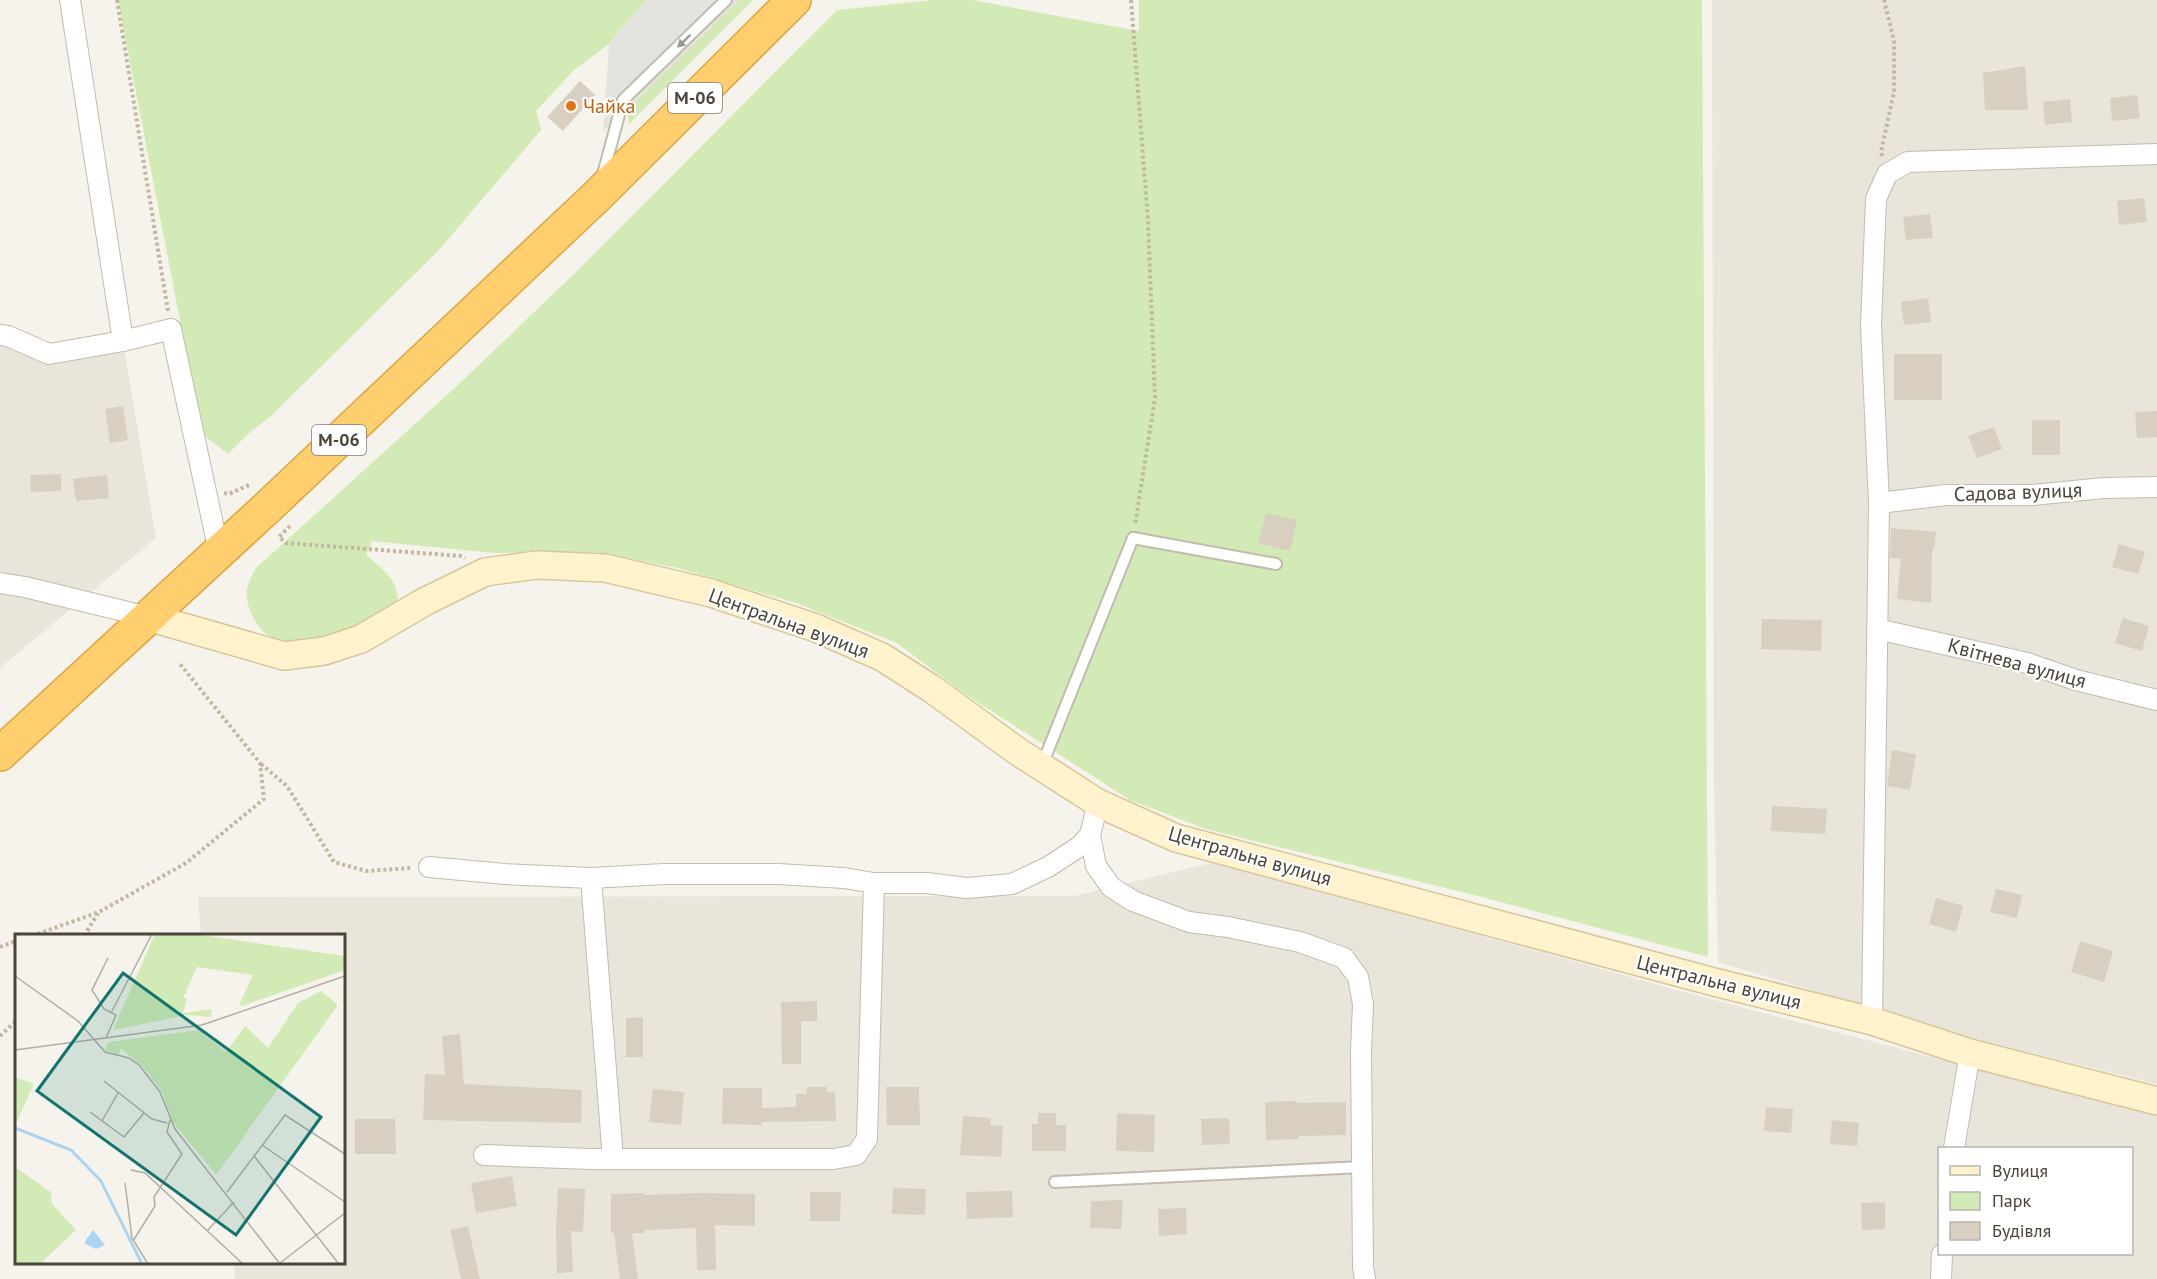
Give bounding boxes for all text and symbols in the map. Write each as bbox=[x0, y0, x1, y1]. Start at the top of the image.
one-way arrow bbox=[678, 33, 692, 47]
road number: М-06 bbox=[668, 83, 722, 113]
place label: Чайка bbox=[583, 93, 635, 119]
marker: Чайка bbox=[564, 99, 578, 113]
road number: М-06 bbox=[312, 425, 366, 455]
street label: Садова вулиця bbox=[1953, 477, 2083, 507]
street label: Центральна вулиця bbox=[705, 582, 873, 664]
street label: Квітнева вулиця bbox=[1945, 632, 2089, 694]
street label: Центральна вулиця bbox=[1165, 820, 1335, 892]
inset map bbox=[15, 934, 345, 1264]
street label: Центральна вулиця bbox=[1634, 949, 1804, 1015]
legend bbox=[1938, 1147, 2133, 1255]
text: Вулиця bbox=[1992, 1159, 2048, 1182]
text: Парк bbox=[1992, 1189, 2032, 1212]
text: Будівля bbox=[1992, 1219, 2051, 1242]

